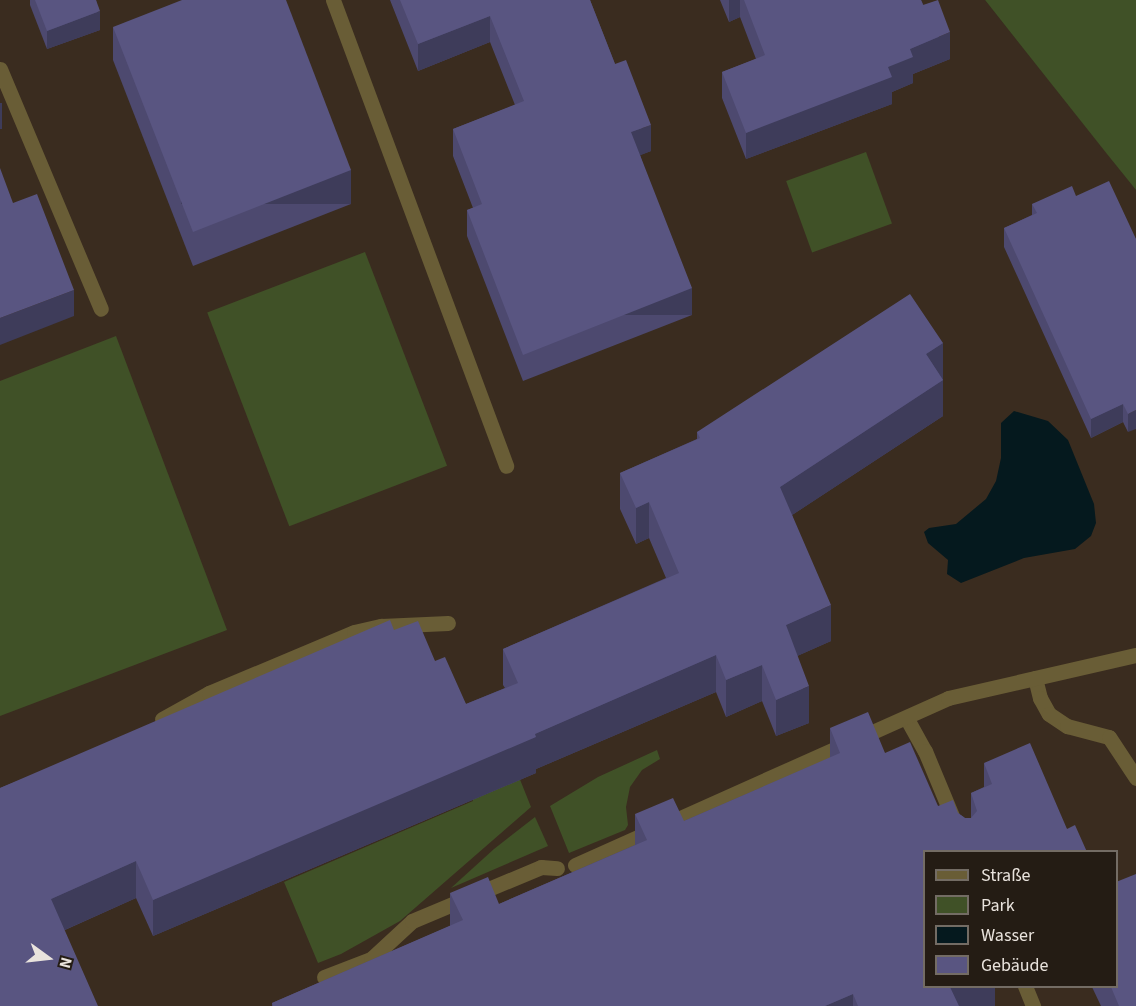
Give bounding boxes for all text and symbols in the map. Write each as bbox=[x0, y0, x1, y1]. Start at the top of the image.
legend bbox=[923, 850, 1118, 988]
text: Straße bbox=[981, 863, 1030, 888]
text: Park bbox=[981, 893, 1015, 918]
text: Wasser bbox=[981, 923, 1034, 948]
north arrow bbox=[18, 928, 78, 988]
text: Gebäude bbox=[981, 953, 1049, 978]
text: N bbox=[53, 955, 77, 971]

